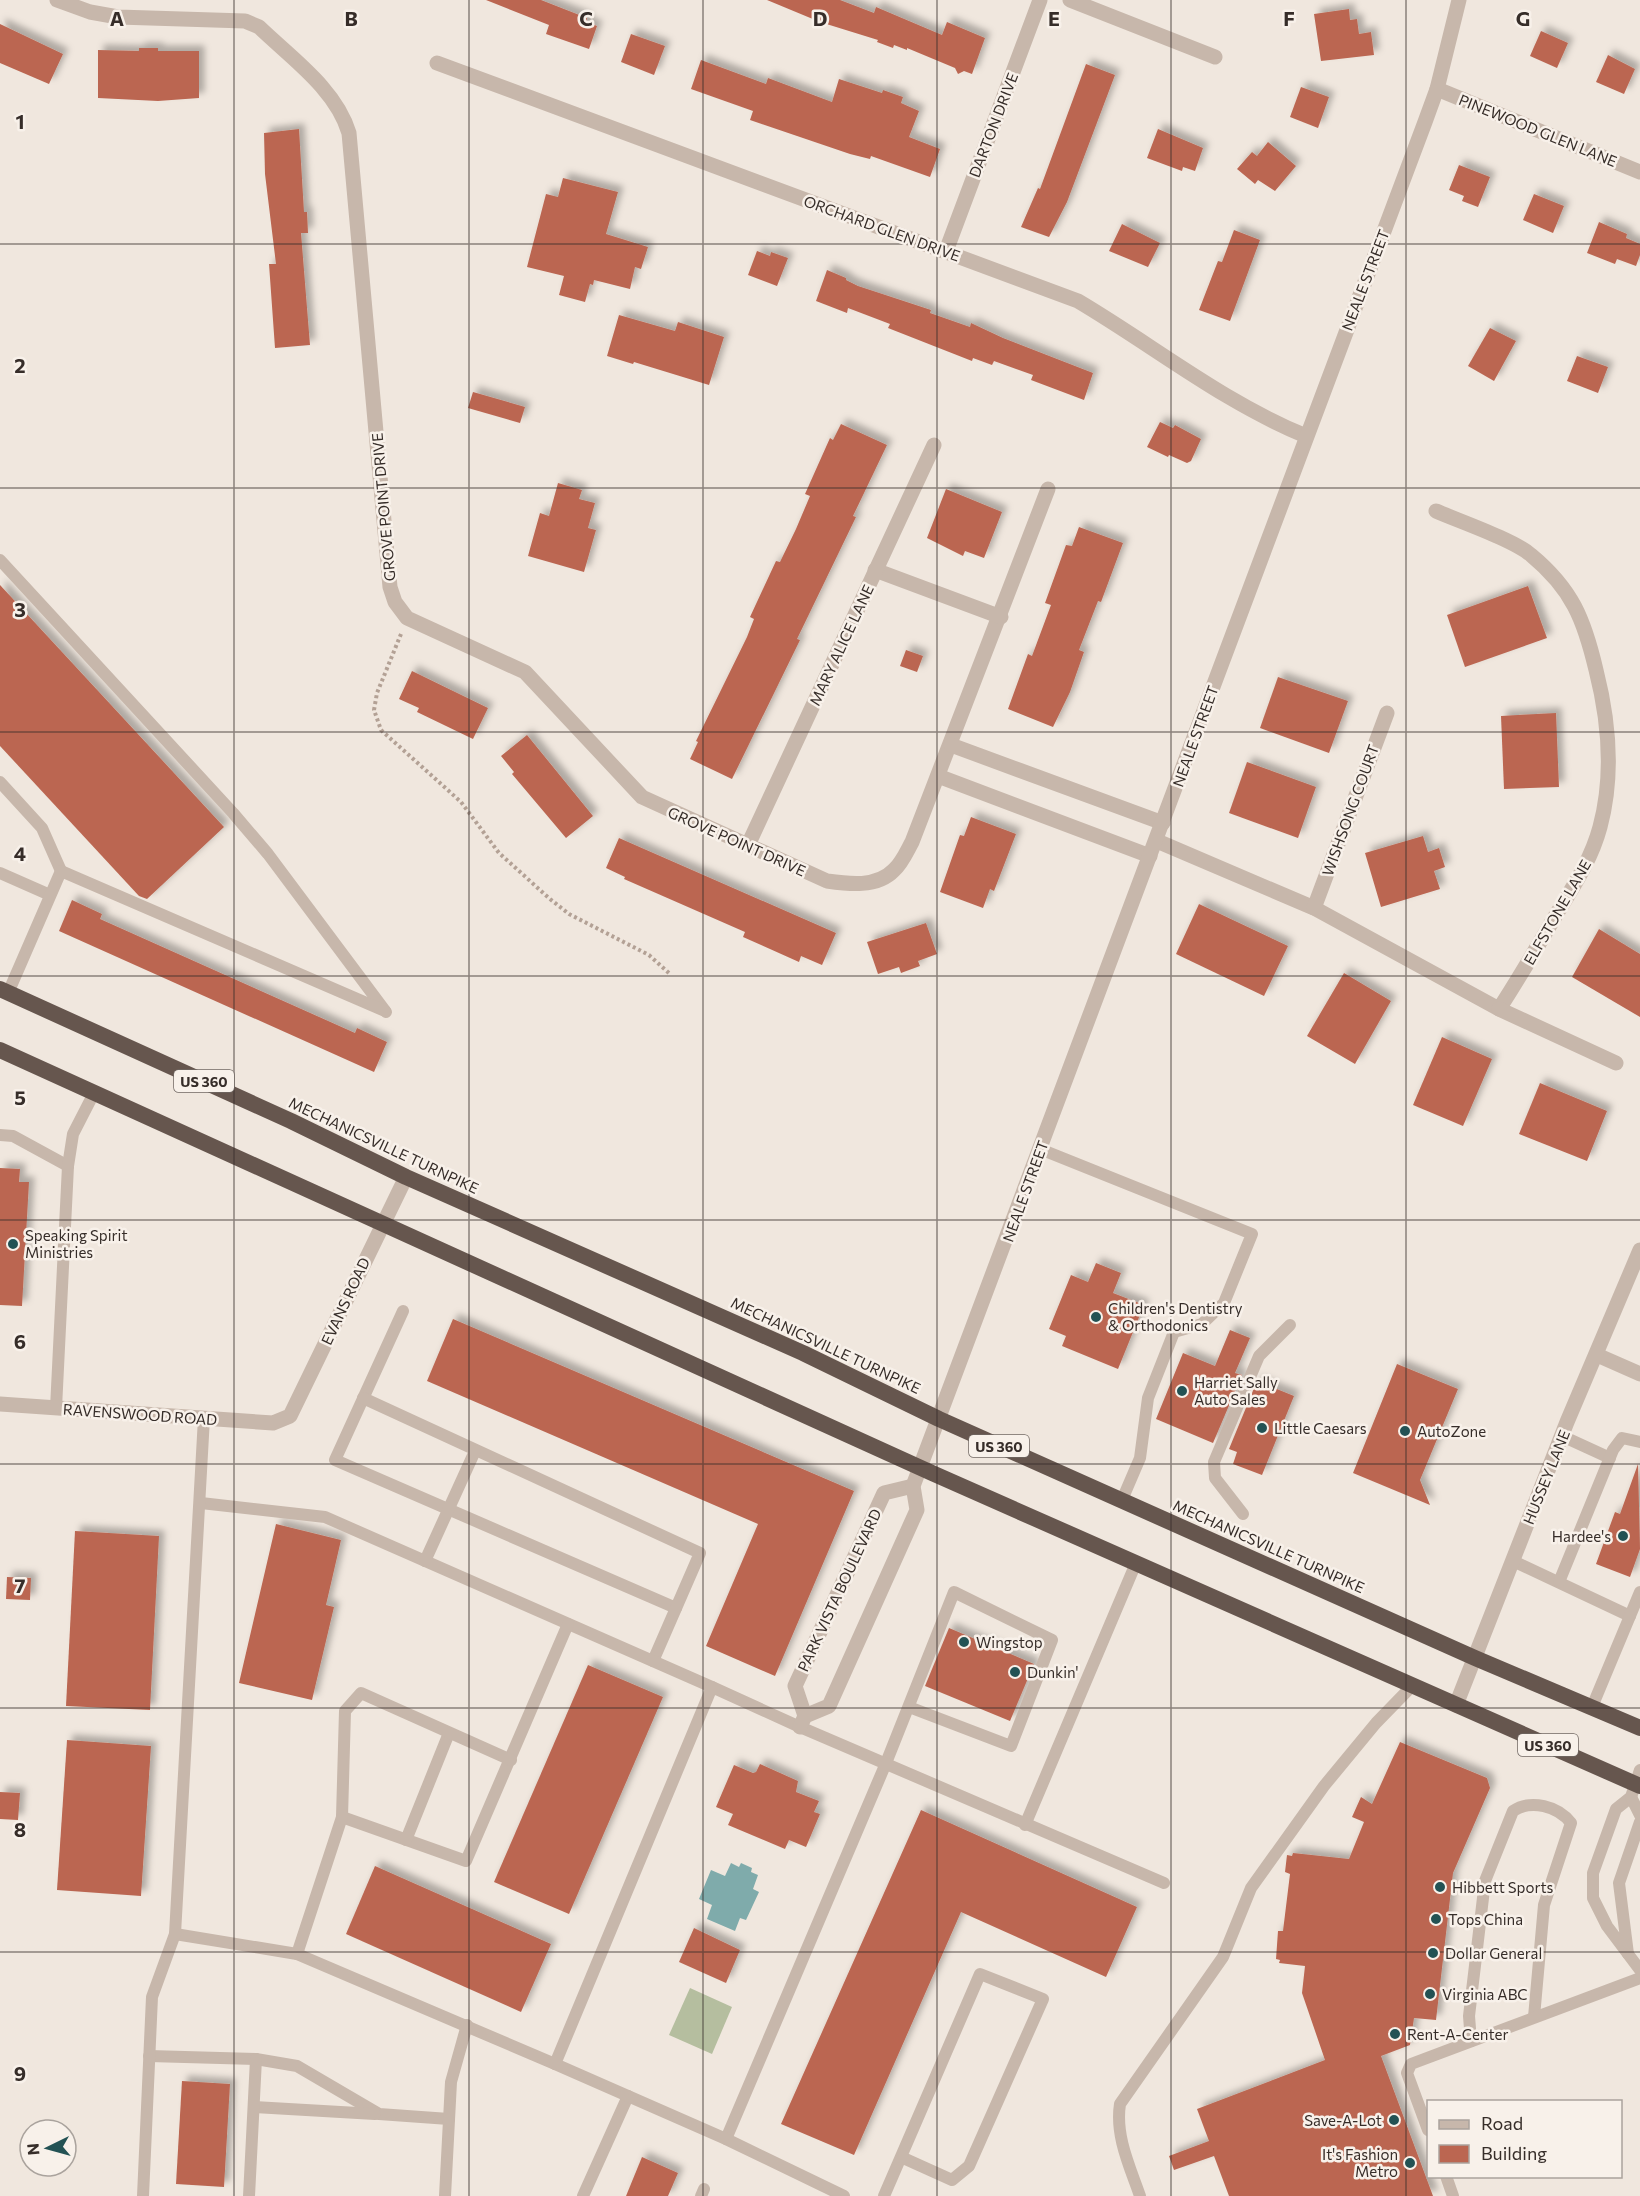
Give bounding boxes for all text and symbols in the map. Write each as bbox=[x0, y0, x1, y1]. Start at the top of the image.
text: A bbox=[110, 6, 124, 30]
text: B bbox=[344, 6, 358, 30]
text: C bbox=[579, 6, 593, 30]
text: D bbox=[813, 6, 827, 30]
text: E bbox=[1048, 6, 1060, 30]
text: F bbox=[1283, 6, 1295, 30]
text: G bbox=[1516, 6, 1530, 30]
street label: DARTON DRIVE bbox=[965, 70, 1021, 180]
street label: PINEWOOD GLEN LANE bbox=[1456, 90, 1620, 170]
text: 1 bbox=[15, 109, 25, 133]
street label: ORCHARD GLEN DRIVE bbox=[801, 191, 963, 265]
street label: NEALE STREET bbox=[1337, 227, 1393, 333]
text: 2 bbox=[14, 353, 26, 377]
street label: GROVE POINT DRIVE bbox=[368, 432, 398, 582]
street label: MARY ALICE LANE bbox=[805, 582, 877, 708]
text: 3 bbox=[14, 597, 26, 621]
street label: NEALE STREET bbox=[1168, 682, 1222, 789]
street label: WISHSONG COURT bbox=[1318, 741, 1382, 878]
street label: GROVE POINT DRIVE bbox=[665, 802, 809, 880]
text: 4 bbox=[14, 841, 26, 865]
street label: ELFSTONE LANE bbox=[1520, 856, 1594, 968]
road number: US 360 bbox=[174, 1070, 234, 1092]
text: 5 bbox=[14, 1085, 26, 1109]
street label: MECHANICSVILLE TURNPIKE bbox=[286, 1093, 482, 1197]
street label: NEALE STREET bbox=[998, 1137, 1052, 1244]
place label: Speaking Spirit Ministries bbox=[25, 1226, 128, 1261]
marker: Speaking Spirit Ministries bbox=[6, 1237, 20, 1251]
street label: EVANS ROAD bbox=[317, 1254, 373, 1348]
street label: MECHANICSVILLE TURNPIKE bbox=[728, 1293, 924, 1397]
place label: Children's Dentistry & Orthodonics bbox=[1108, 1299, 1243, 1334]
marker: Children's Dentistry & Orthodonics bbox=[1089, 1310, 1103, 1324]
text: 6 bbox=[14, 1329, 26, 1353]
place label: Harriet Sally Auto Sales bbox=[1194, 1373, 1278, 1408]
marker: Harriet Sally Auto Sales bbox=[1175, 1384, 1189, 1398]
street label: RAVENSWOOD ROAD bbox=[62, 1400, 218, 1428]
place label: Little Caesars bbox=[1274, 1419, 1367, 1437]
marker: Little Caesars bbox=[1255, 1421, 1269, 1435]
place label: AutoZone bbox=[1417, 1422, 1486, 1440]
marker: AutoZone bbox=[1398, 1424, 1412, 1438]
street label: HUSSEY LANE bbox=[1519, 1427, 1573, 1527]
road number: US 360 bbox=[969, 1435, 1029, 1457]
street label: MECHANICSVILLE TURNPIKE bbox=[1171, 1496, 1367, 1596]
street label: PARK VISTA BOULEVARD bbox=[793, 1506, 885, 1674]
place label: Hardee's bbox=[1552, 1527, 1611, 1545]
marker: Hardee's bbox=[1616, 1529, 1630, 1543]
text: 7 bbox=[15, 1573, 26, 1597]
place label: Wingstop bbox=[976, 1633, 1043, 1651]
marker: Wingstop bbox=[957, 1635, 971, 1649]
place label: Dunkin' bbox=[1027, 1663, 1079, 1681]
marker: Dunkin' bbox=[1008, 1665, 1022, 1679]
road number: US 360 bbox=[1518, 1734, 1578, 1756]
text: 8 bbox=[14, 1817, 26, 1841]
place label: Hibbett Sports bbox=[1452, 1878, 1554, 1896]
marker: Hibbett Sports bbox=[1433, 1880, 1447, 1894]
place label: Tops China bbox=[1448, 1910, 1523, 1928]
marker: Tops China bbox=[1429, 1912, 1443, 1926]
place label: Dollar General bbox=[1445, 1944, 1542, 1962]
marker: Dollar General bbox=[1426, 1946, 1440, 1960]
place label: Virginia ABC bbox=[1442, 1985, 1528, 2003]
marker: Virginia ABC bbox=[1423, 1987, 1437, 2001]
place label: Rent-A-Center bbox=[1407, 2025, 1508, 2043]
marker: Rent-A-Center bbox=[1388, 2027, 1402, 2041]
text: 9 bbox=[14, 2061, 26, 2085]
legend bbox=[1427, 2100, 1622, 2178]
place label: Save-A-Lot bbox=[1304, 2111, 1382, 2129]
text: Road bbox=[1481, 2112, 1523, 2134]
marker: Save-A-Lot bbox=[1387, 2113, 1401, 2127]
north arrow bbox=[18, 2118, 78, 2178]
text: Building bbox=[1481, 2142, 1547, 2164]
text: N bbox=[23, 2143, 43, 2156]
place label: It's Fashion Metro bbox=[1322, 2145, 1398, 2180]
marker: It's Fashion Metro bbox=[1403, 2156, 1417, 2170]

